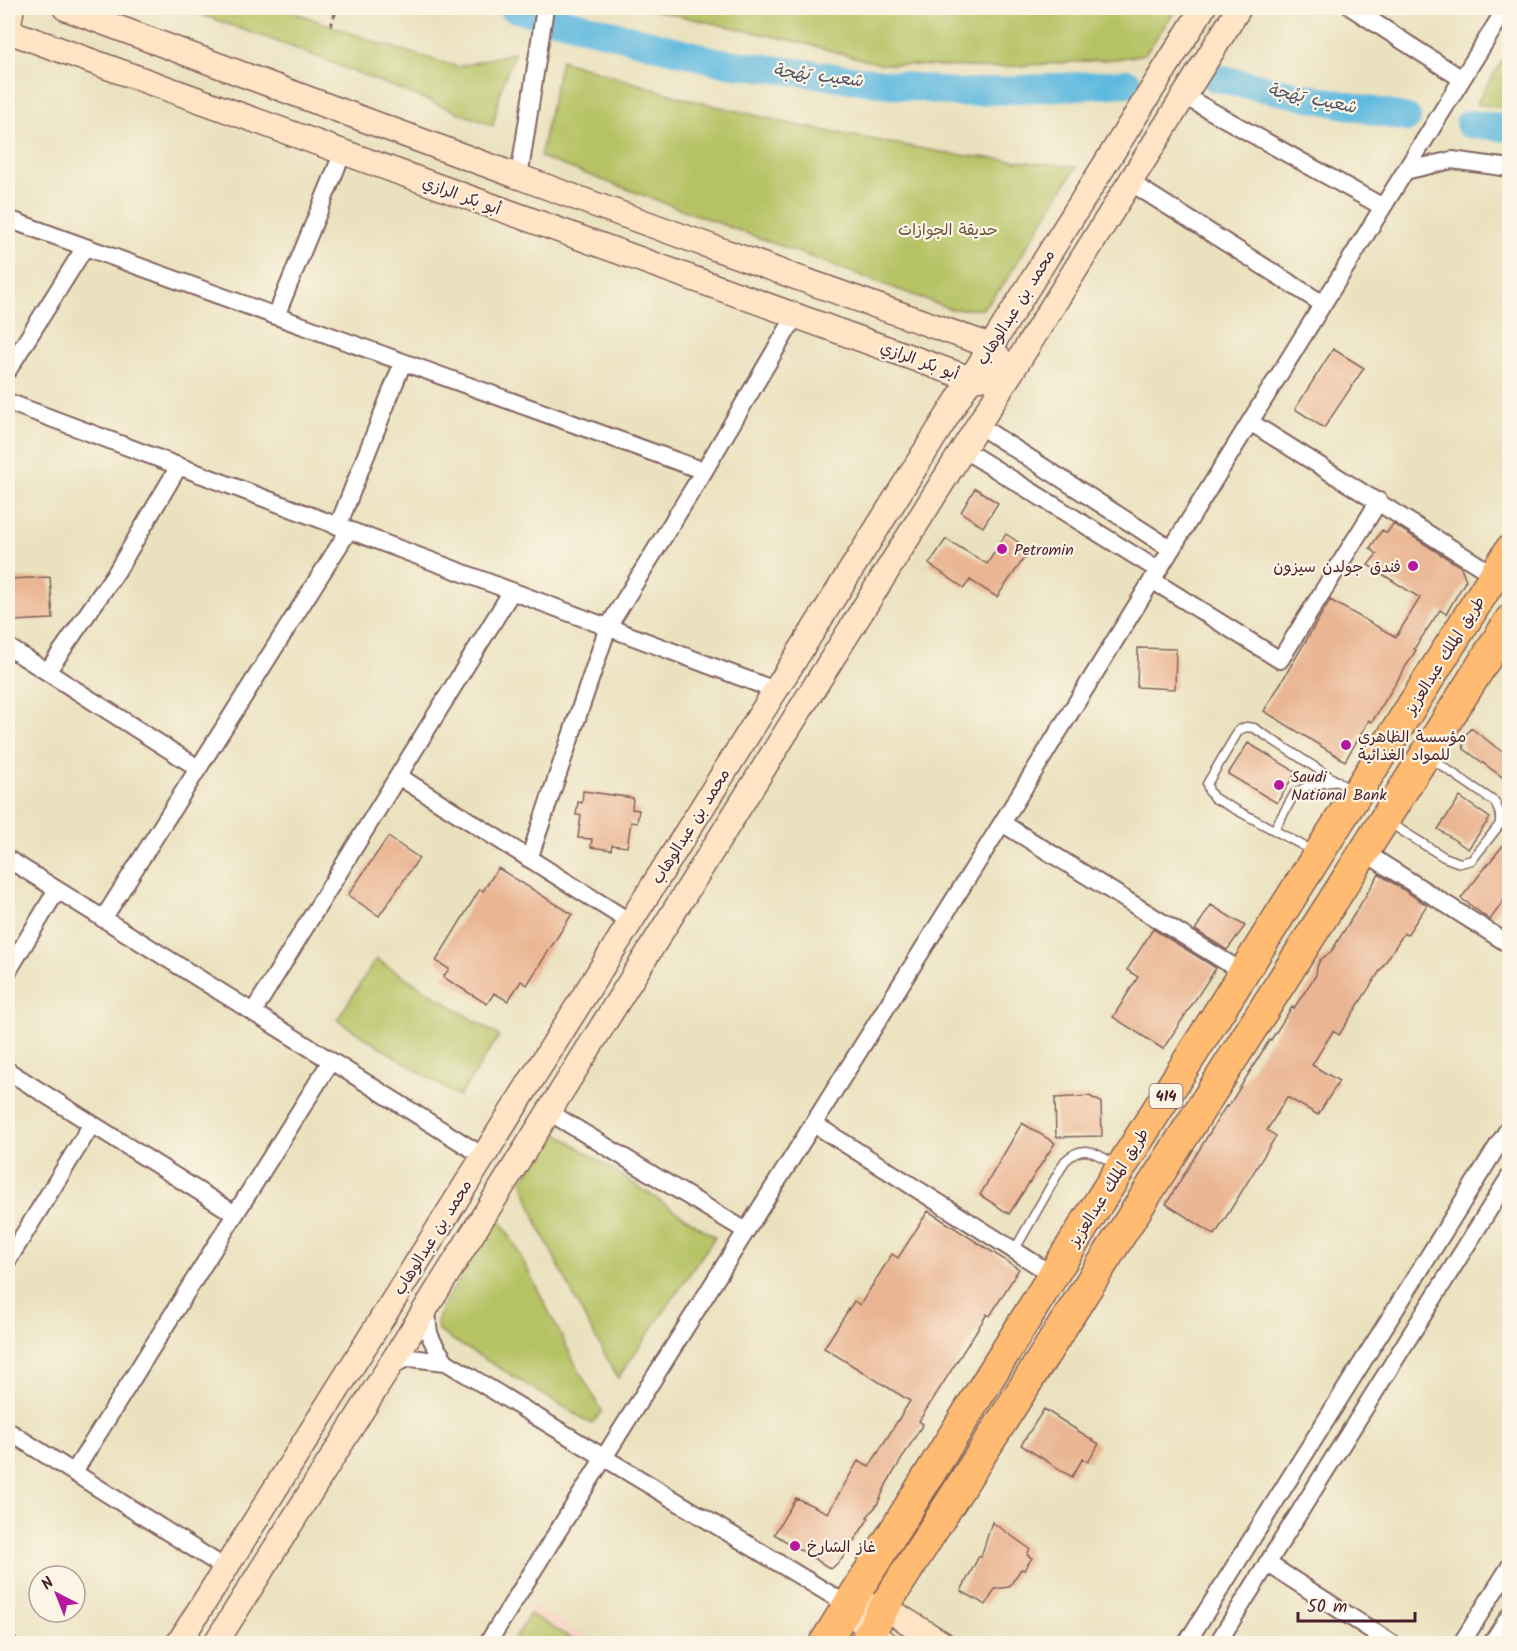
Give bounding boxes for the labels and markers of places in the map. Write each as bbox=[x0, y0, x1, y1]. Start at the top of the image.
place label: Petromin bbox=[1014, 538, 1074, 563]
marker: Petromin bbox=[995, 542, 1009, 556]
place label: فندق جولدن سيزون bbox=[1273, 555, 1401, 580]
marker: فندق جولدن سيزون bbox=[1406, 559, 1420, 573]
place label: مؤسسة الظاهري للمواد الغذائية bbox=[1358, 725, 1466, 768]
marker: مؤسسة الظاهري للمواد الغذائية bbox=[1339, 738, 1353, 752]
place label: Saudi National Bank bbox=[1291, 765, 1387, 808]
marker: Saudi National Bank bbox=[1272, 778, 1286, 792]
place label: غاز الشارخ bbox=[807, 1535, 876, 1560]
marker: غاز الشارخ bbox=[788, 1539, 802, 1553]

